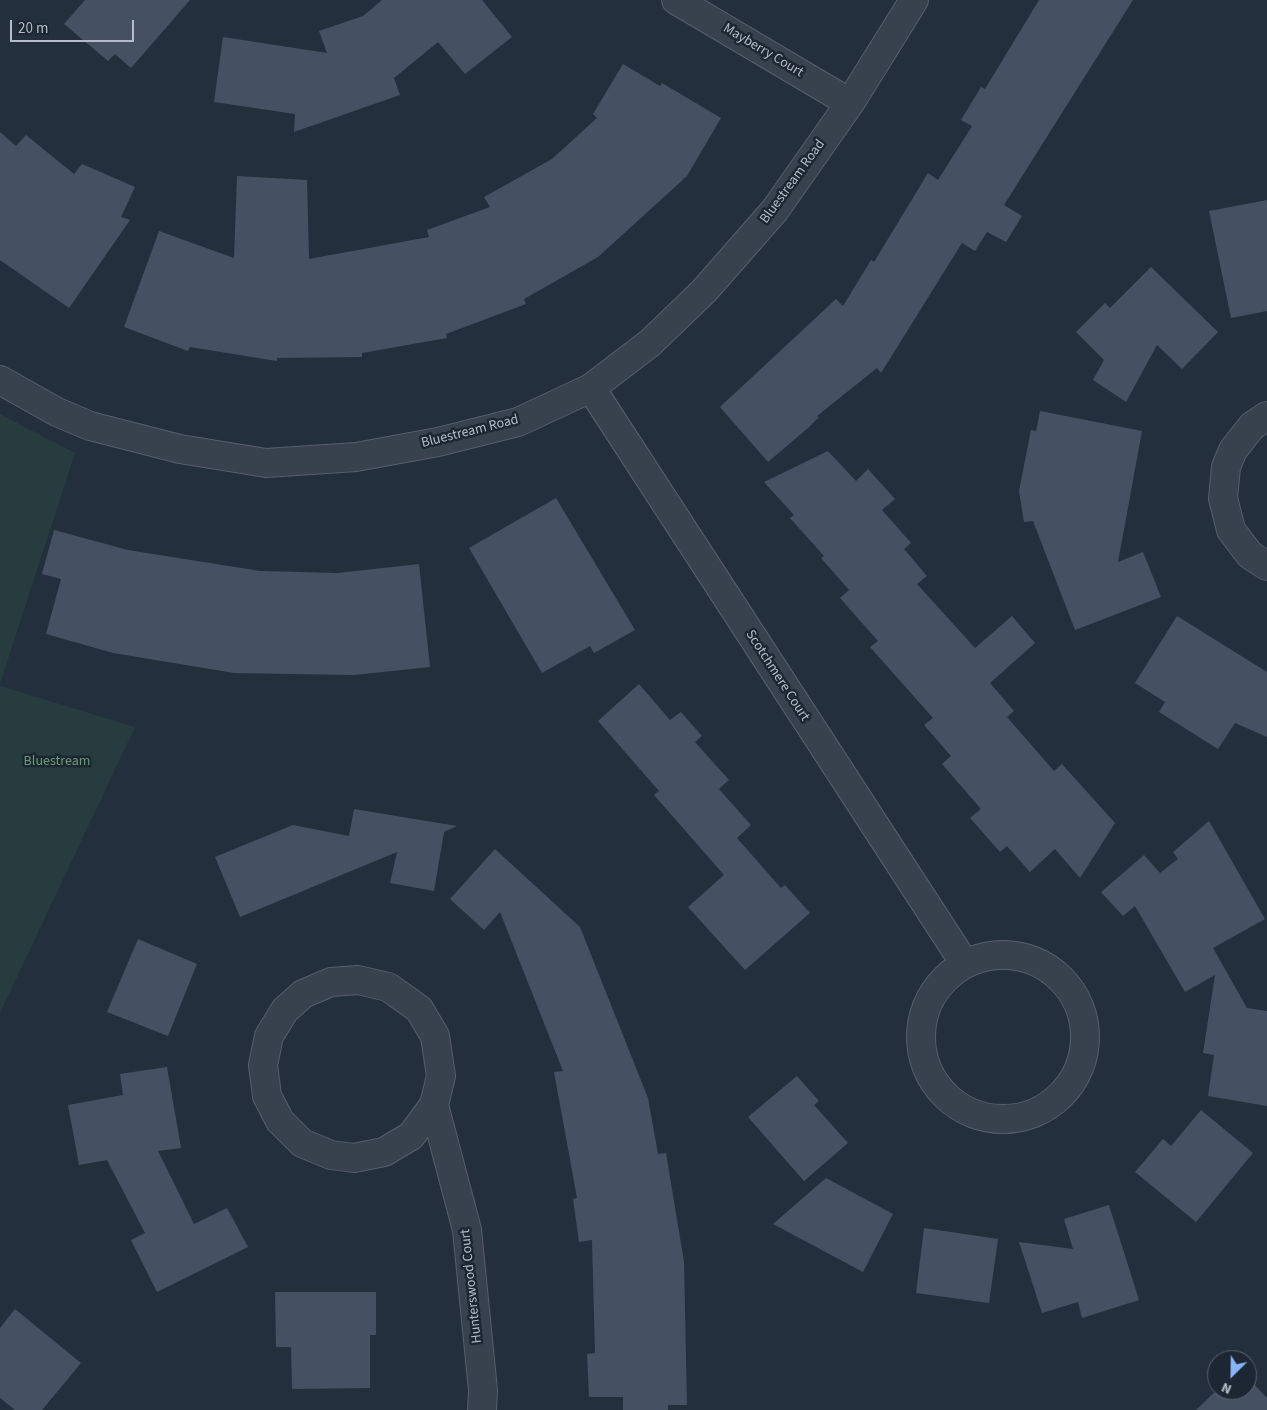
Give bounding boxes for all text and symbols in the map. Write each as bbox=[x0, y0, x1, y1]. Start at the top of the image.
scale bar bbox=[12, 10, 136, 42]
text: 20 m bbox=[18, 18, 48, 39]
street label: Mayberry Court bbox=[720, 20, 806, 82]
street label: Bluestream Road bbox=[757, 137, 829, 227]
street label: Bluestream Road bbox=[420, 412, 520, 452]
street label: Scotchmere Court bbox=[741, 627, 813, 725]
park label: Bluestream bbox=[24, 754, 90, 770]
street label: Hunterswood Court bbox=[458, 1228, 486, 1344]
north arrow bbox=[1207, 1350, 1257, 1400]
text: N bbox=[1218, 1377, 1235, 1399]

